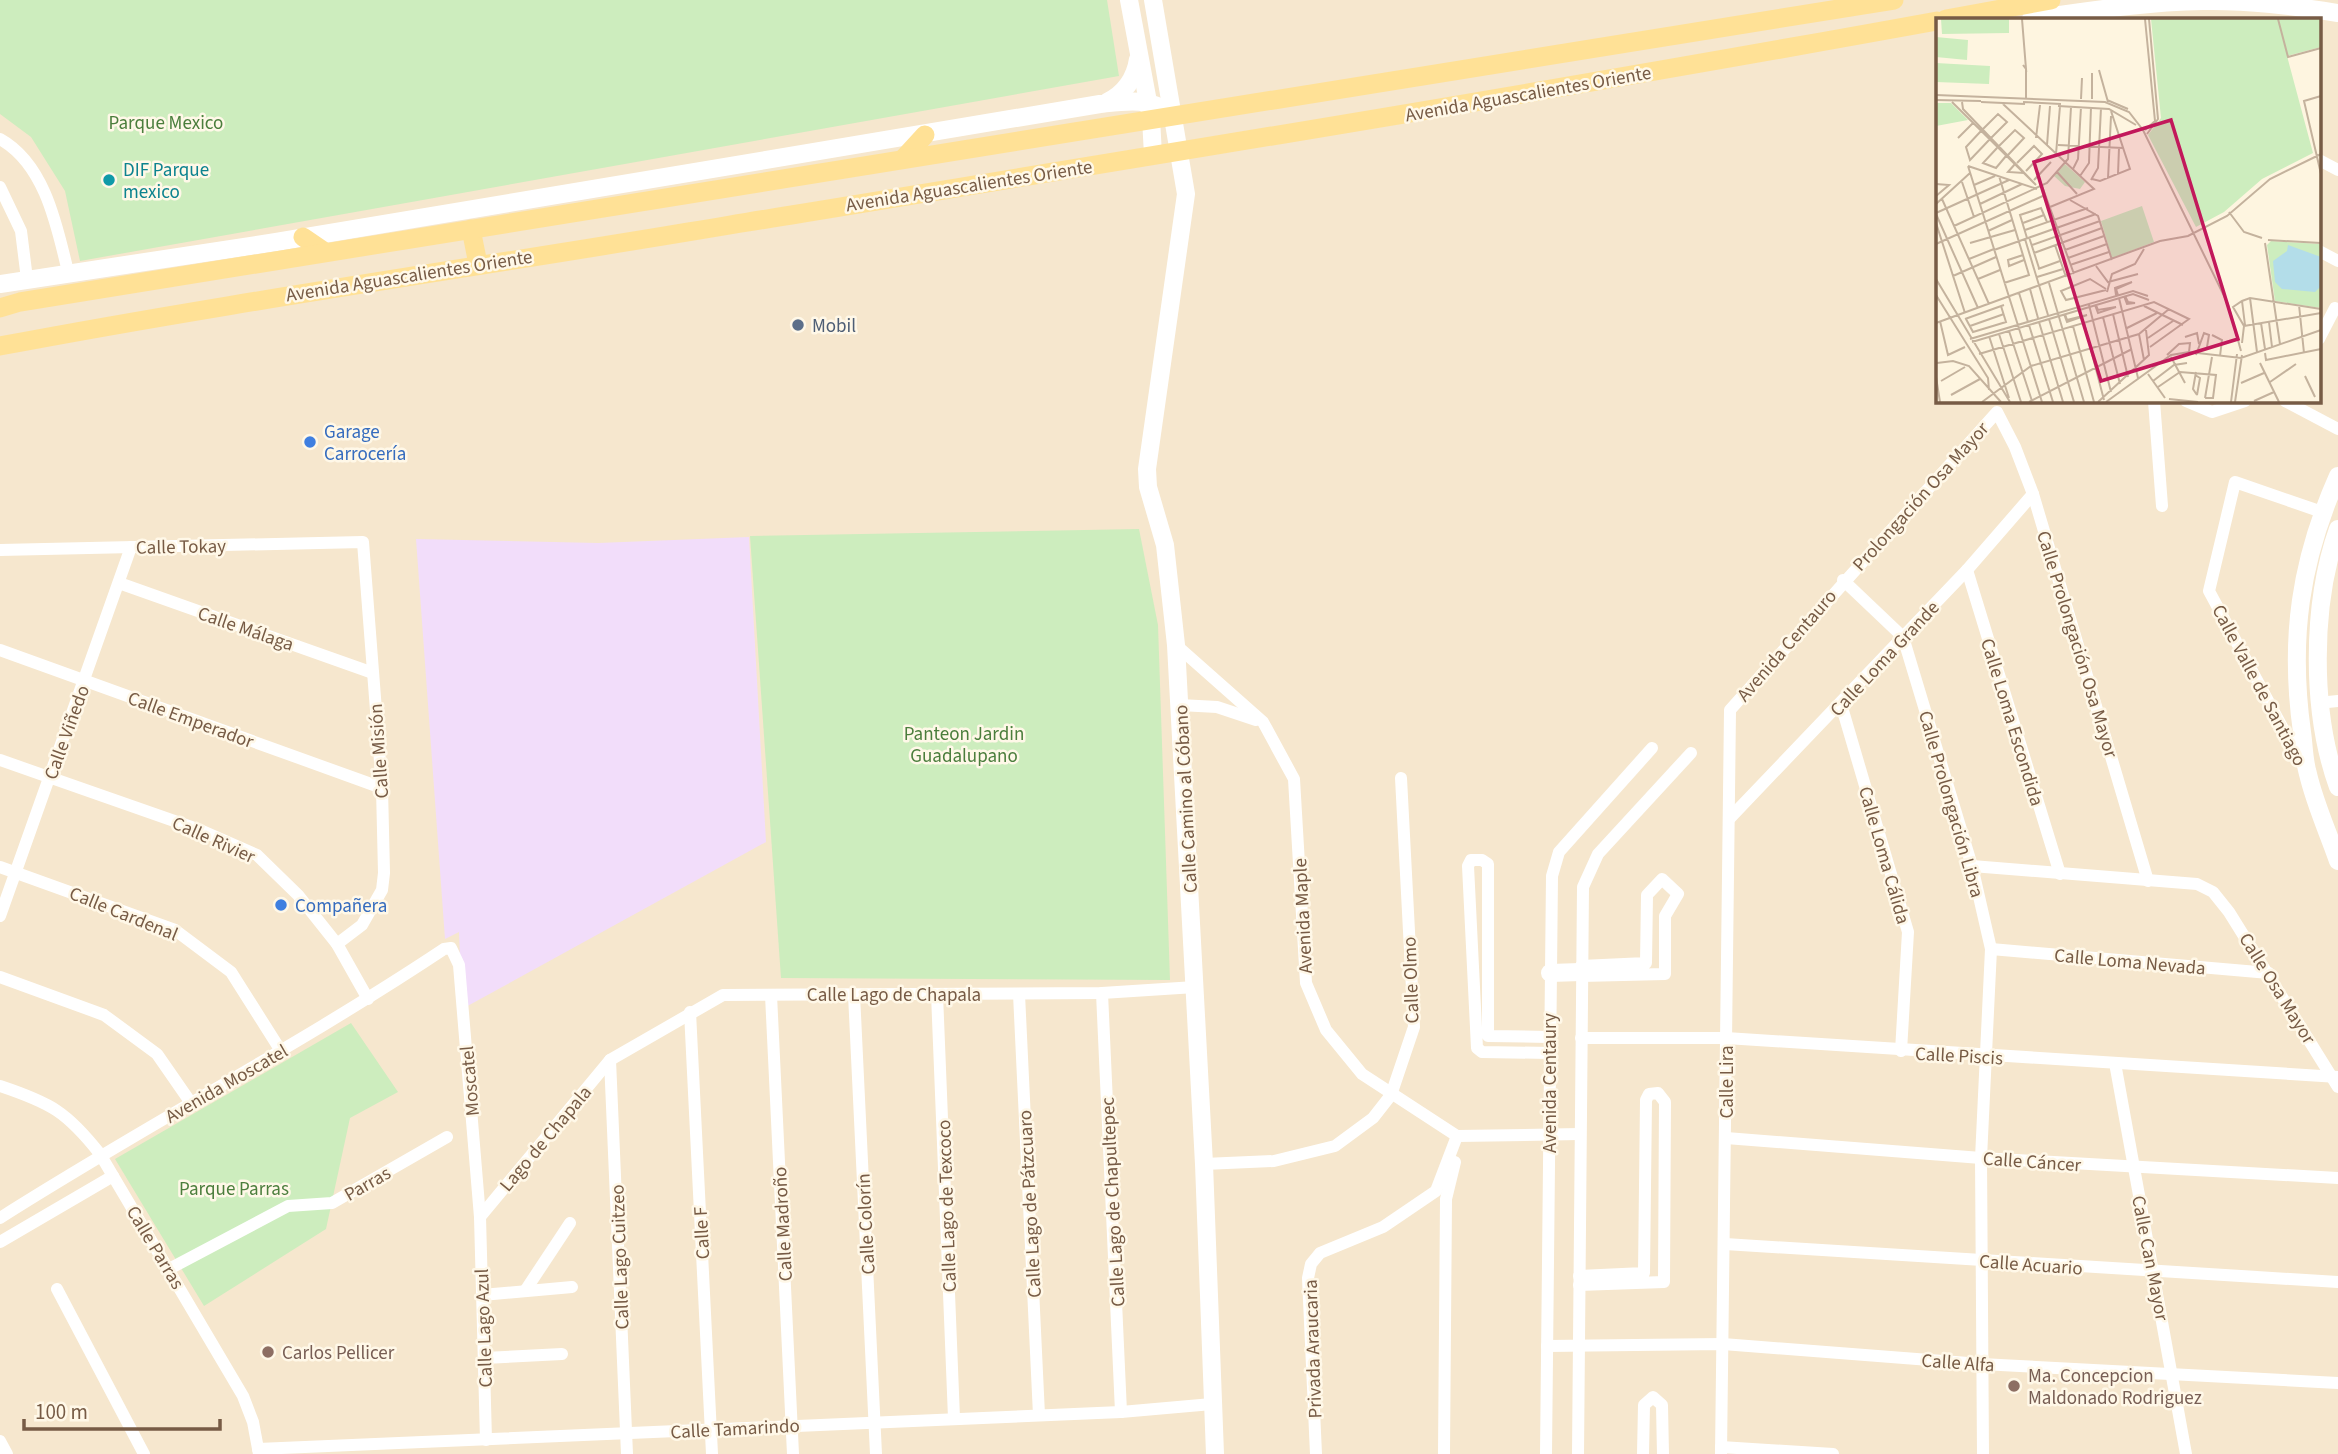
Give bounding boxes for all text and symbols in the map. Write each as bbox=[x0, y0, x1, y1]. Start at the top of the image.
inset map bbox=[1936, 18, 2320, 402]
street label: Avenida Aguascalientes Oriente bbox=[1403, 60, 1653, 129]
park label: Parque Mexico bbox=[109, 110, 223, 137]
street label: Avenida Aguascalientes Oriente bbox=[844, 154, 1094, 219]
place label: DIF Parque mexico bbox=[123, 157, 209, 206]
marker: DIF Parque mexico bbox=[101, 172, 117, 188]
street label: Avenida Aguascalientes Oriente bbox=[284, 244, 534, 309]
place label: Mobil bbox=[812, 313, 856, 340]
marker: Mobil bbox=[790, 317, 806, 333]
street label: Prolongación Osa Mayor bbox=[1847, 416, 1996, 578]
place label: Garage Carrocería bbox=[324, 419, 406, 468]
marker: Garage Carrocería bbox=[302, 434, 318, 450]
street label: Calle Prolongación Osa Mayor bbox=[2029, 528, 2124, 762]
street label: Calle Tokay bbox=[136, 533, 226, 562]
street label: Avenida Centauro bbox=[1731, 584, 1843, 708]
street label: Calle Loma Grande bbox=[1824, 595, 1946, 723]
street label: Calle Málaga bbox=[194, 600, 297, 658]
street label: Calle Valle de Santiago bbox=[2205, 600, 2313, 771]
street label: Calle Loma Escondida bbox=[1973, 635, 2050, 810]
street label: Calle Viñedo bbox=[38, 682, 97, 783]
street label: Calle Emperador bbox=[124, 685, 258, 756]
street label: Calle Misión bbox=[363, 702, 396, 799]
street label: Calle Camino al Cóbano bbox=[1168, 704, 1205, 894]
street label: Calle Prolongación Libra bbox=[1911, 708, 1990, 901]
park label: Panteon Jardin Guadalupano bbox=[904, 721, 1024, 770]
street label: Calle Loma Cálida bbox=[1851, 784, 1916, 927]
street label: Calle Rivier bbox=[168, 810, 260, 871]
street label: Avenida Maple bbox=[1287, 857, 1320, 974]
street label: Calle Cardenal bbox=[65, 880, 182, 948]
place label: Compañera bbox=[295, 893, 387, 920]
marker: Compañera bbox=[273, 897, 289, 913]
street label: Calle Osa Mayor bbox=[2232, 928, 2322, 1050]
street label: Calle Olmo bbox=[1396, 936, 1427, 1024]
street label: Calle Loma Nevada bbox=[2053, 942, 2207, 983]
street label: Calle Lago de Chapala bbox=[807, 982, 981, 1009]
street label: Avenida Centaury bbox=[1537, 1013, 1564, 1153]
street label: Avenida Moscatel bbox=[160, 1038, 293, 1130]
street label: Calle Piscis bbox=[1914, 1041, 2004, 1072]
street label: Moscatel bbox=[454, 1045, 487, 1117]
street label: Calle Lira bbox=[1714, 1046, 1741, 1118]
street label: Lago de Chapala bbox=[494, 1080, 599, 1198]
street label: Calle Lago de Chapultepec bbox=[1095, 1096, 1132, 1308]
street label: Calle Lago de Pátzcuaro bbox=[1012, 1109, 1049, 1299]
street label: Calle Lago de Texcoco bbox=[931, 1119, 964, 1293]
street label: Calle Cáncer bbox=[1982, 1146, 2082, 1179]
street label: Parras bbox=[339, 1160, 396, 1208]
street label: Calle Madroño bbox=[767, 1166, 800, 1282]
street label: Calle Colorín bbox=[850, 1173, 883, 1275]
park label: Parque Parras bbox=[179, 1176, 289, 1203]
street label: Calle Lago Cuitzeo bbox=[604, 1184, 637, 1330]
street label: Calle Can Mayor bbox=[2124, 1193, 2175, 1324]
street label: Calle Parras bbox=[119, 1201, 190, 1295]
street label: Calle F bbox=[688, 1206, 717, 1260]
street label: Calle Acuario bbox=[1978, 1248, 2084, 1283]
street label: Calle Lago Azul bbox=[469, 1268, 500, 1388]
street label: Privada Araucaria bbox=[1298, 1279, 1329, 1419]
place label: Carlos Pellicer bbox=[282, 1340, 395, 1367]
marker: Carlos Pellicer bbox=[260, 1344, 276, 1360]
street label: Calle Alfa bbox=[1920, 1347, 1995, 1380]
place label: Ma. Concepcion Maldonado Rodriguez bbox=[2028, 1363, 2202, 1412]
marker: Ma. Concepcion Maldonado Rodriguez bbox=[2006, 1378, 2022, 1394]
scale bar bbox=[24, 1388, 220, 1432]
text: 100 m bbox=[35, 1397, 88, 1427]
street label: Calle Tamarindo bbox=[670, 1413, 800, 1446]

